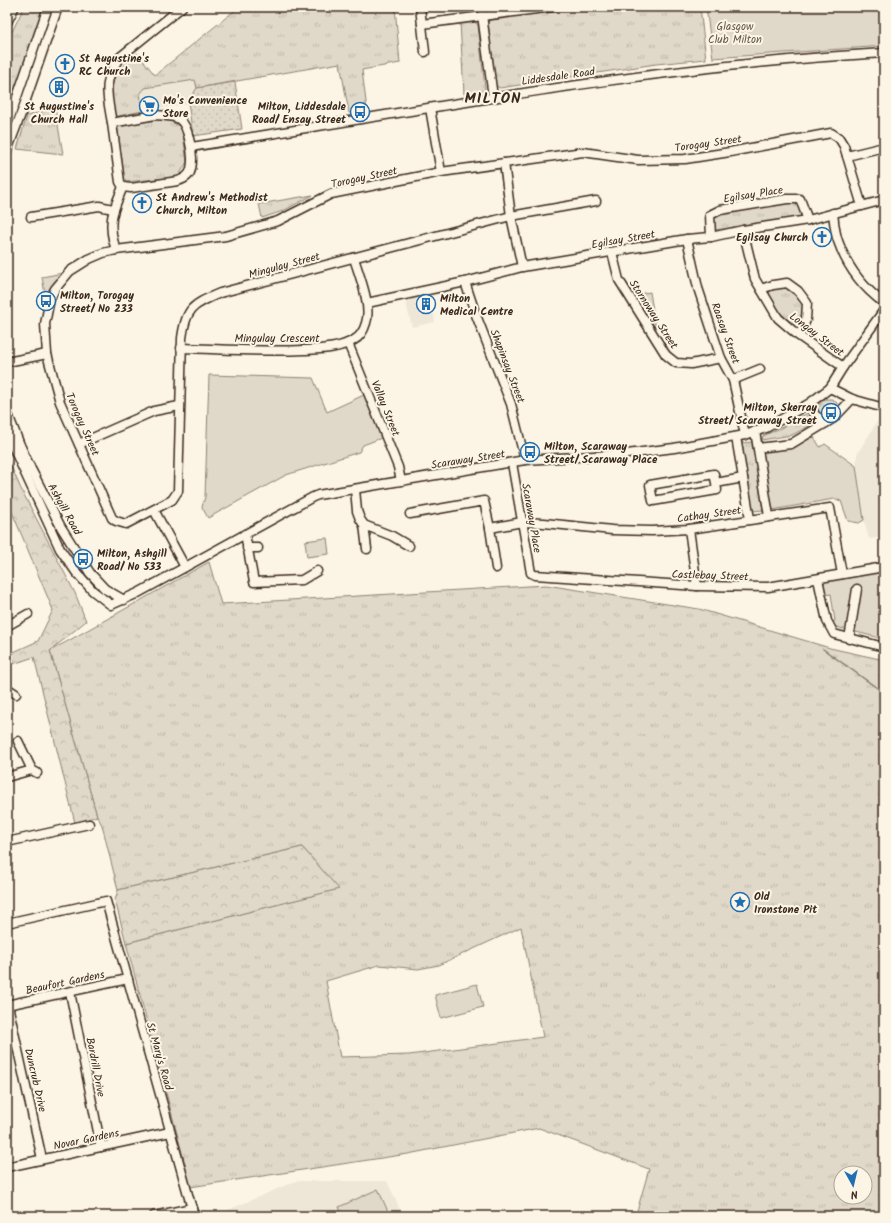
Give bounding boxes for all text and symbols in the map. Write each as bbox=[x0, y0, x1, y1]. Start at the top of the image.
park label: Glasgow Club Milton bbox=[708, 18, 762, 49]
place label: St Augustine's RC Church bbox=[79, 50, 150, 81]
church icon: St Augustine's RC Church bbox=[54, 53, 76, 75]
street label: Liddesdale Road bbox=[520, 63, 597, 91]
building icon: St Augustine's Church Hall bbox=[48, 76, 70, 98]
district label: MILTON bbox=[464, 87, 522, 111]
place label: Mo's Convenience Store bbox=[163, 92, 248, 123]
supermarket icon: Mo's Convenience Store bbox=[138, 95, 160, 117]
place label: St Augustine's Church Hall bbox=[24, 98, 95, 129]
place label: Milton, Liddesdale Road/ Ensay Street bbox=[252, 98, 347, 129]
bus stop icon: Milton, Liddesdale Road/ Ensay Street bbox=[349, 101, 371, 123]
street label: Torogay Street bbox=[674, 130, 743, 158]
street label: Torogay Street bbox=[329, 162, 400, 194]
street label: Egilsay Place bbox=[722, 181, 784, 209]
place label: St Andrew's Methodist Church, Milton bbox=[156, 189, 269, 220]
church icon: St Andrew's Methodist Church, Milton bbox=[131, 192, 153, 214]
street label: Egilsay Street bbox=[590, 225, 657, 254]
church icon: Egilsay Church bbox=[811, 226, 833, 248]
place label: Egilsay Church bbox=[736, 229, 808, 247]
street label: Mingulay Street bbox=[247, 248, 323, 284]
street label: Stornoway Street bbox=[624, 276, 683, 353]
place label: Milton, Torogay Street/ No 233 bbox=[60, 287, 134, 318]
bus stop icon: Milton, Torogay Street/ No 233 bbox=[35, 290, 57, 312]
place label: Milton Medical Centre bbox=[440, 290, 514, 321]
building icon: Milton Medical Centre bbox=[415, 293, 437, 315]
street label: Raasay Street bbox=[706, 300, 745, 367]
street label: Longay Street bbox=[785, 308, 848, 362]
street label: Shapinsay Street bbox=[485, 327, 530, 407]
street label: Mingulay Crescent bbox=[235, 330, 320, 348]
street label: Vallay Street bbox=[366, 378, 405, 440]
street label: Torogay Street bbox=[60, 390, 104, 460]
place label: Milton, Skerray Street/ Scaraway Street bbox=[698, 399, 818, 430]
bus stop icon: Milton, Skerray Street/ Scaraway Street bbox=[820, 402, 842, 424]
place label: Milton, Scaraway Street/ Scaraway Place bbox=[544, 438, 658, 469]
bus stop icon: Milton, Scaraway Street/ Scaraway Place bbox=[519, 441, 541, 463]
street label: Scaraway Street bbox=[430, 445, 507, 475]
street label: Ashgill Road bbox=[42, 480, 86, 539]
street label: Scaraway Place bbox=[516, 482, 546, 554]
street label: Cathay Street bbox=[676, 501, 743, 528]
place label: Milton, Ashgill Road/ No 533 bbox=[97, 545, 167, 576]
bus stop icon: Milton, Ashgill Road/ No 533 bbox=[72, 548, 94, 570]
street label: Castlebay Street bbox=[671, 566, 749, 586]
place label: Old Ironstone Pit bbox=[754, 888, 818, 919]
place icon: Old Ironstone Pit bbox=[729, 891, 751, 913]
street label: Beaufort Gardens bbox=[24, 966, 107, 1000]
street label: St Mary's Road bbox=[141, 1020, 177, 1093]
street label: Bardrill Drive bbox=[80, 1036, 110, 1099]
street label: Duncrub Drive bbox=[19, 1046, 51, 1114]
street label: Novar Gardens bbox=[52, 1124, 121, 1156]
north arrow bbox=[833, 1165, 873, 1205]
text: N bbox=[850, 1185, 859, 1203]

